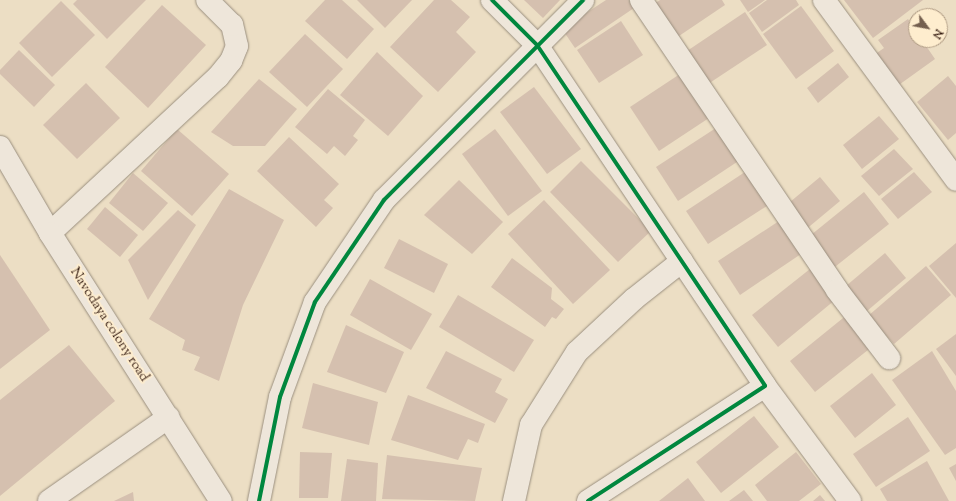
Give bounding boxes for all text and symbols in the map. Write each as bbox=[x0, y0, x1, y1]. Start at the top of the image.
north arrow bbox=[908, 8, 948, 48]
text: N bbox=[928, 26, 946, 42]
street label: Navodaya colony road bbox=[66, 265, 152, 385]

